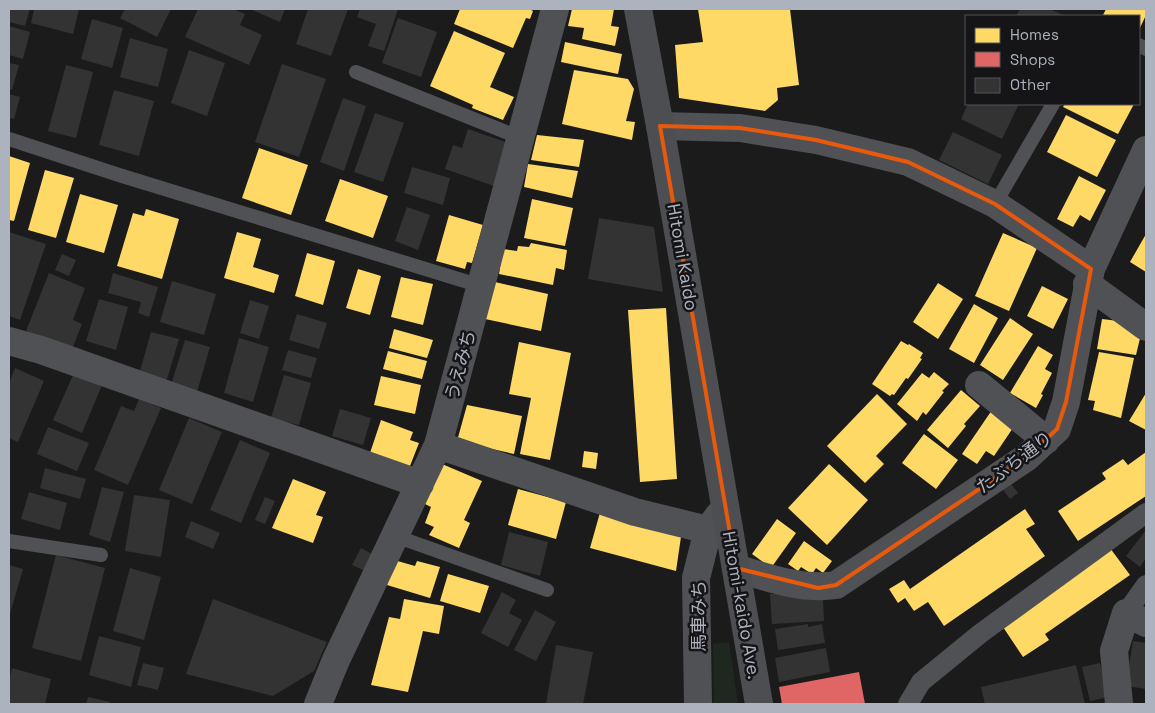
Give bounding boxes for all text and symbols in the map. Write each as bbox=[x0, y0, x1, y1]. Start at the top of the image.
legend bbox=[965, 15, 1140, 105]
text: Homes bbox=[1010, 25, 1059, 44]
text: Shops bbox=[1010, 50, 1055, 69]
text: Other bbox=[1010, 75, 1051, 94]
street label: Hitomi Kaido bbox=[662, 202, 704, 312]
street label: うえみち bbox=[440, 327, 480, 403]
street label: たぶち通り bbox=[971, 426, 1057, 498]
street label: Hitomi-kaido Ave. bbox=[718, 529, 766, 681]
street label: 馬車みち bbox=[687, 580, 710, 652]

